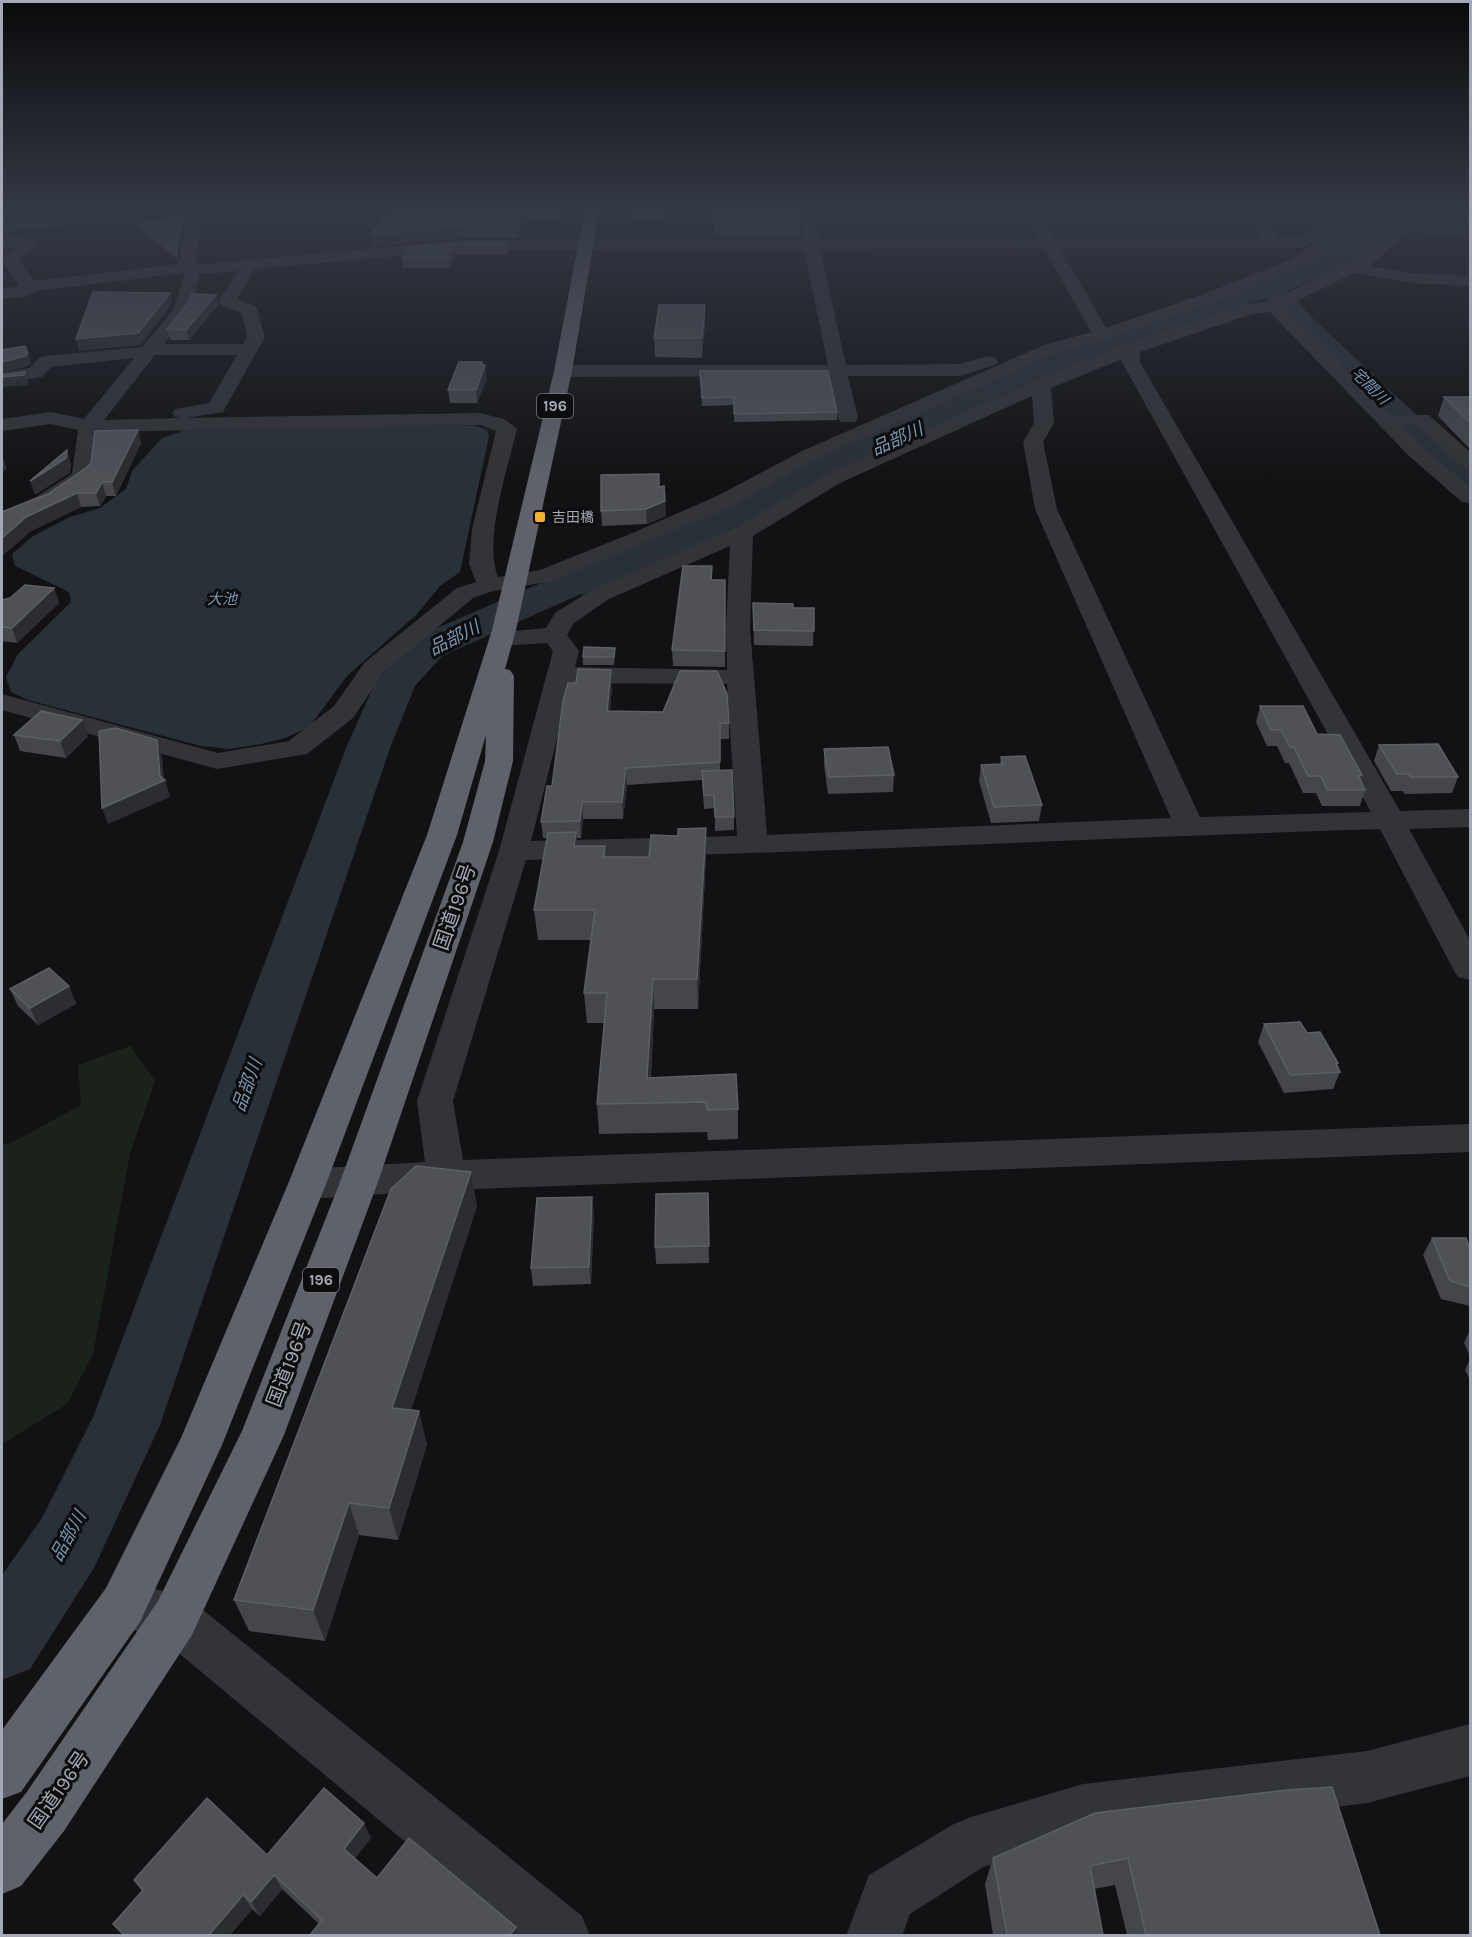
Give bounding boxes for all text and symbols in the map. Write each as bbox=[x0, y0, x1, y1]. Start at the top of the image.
water label: 宅間川 bbox=[1348, 364, 1394, 410]
road number: 196 bbox=[537, 394, 573, 418]
water label: 品部川 bbox=[868, 417, 928, 460]
place label: 吉田橋 bbox=[552, 509, 594, 526]
marker: 吉田橋 bbox=[533, 510, 547, 524]
water label: 大池 bbox=[207, 590, 239, 608]
water label: 品部川 bbox=[425, 615, 485, 660]
street label: 国道196号 bbox=[430, 861, 480, 953]
water label: 品部川 bbox=[227, 1054, 267, 1114]
road number: 196 bbox=[303, 1268, 339, 1292]
street label: 国道196号 bbox=[262, 1318, 316, 1410]
water label: 品部川 bbox=[45, 1505, 92, 1565]
street label: 国道196号 bbox=[24, 1747, 94, 1833]

